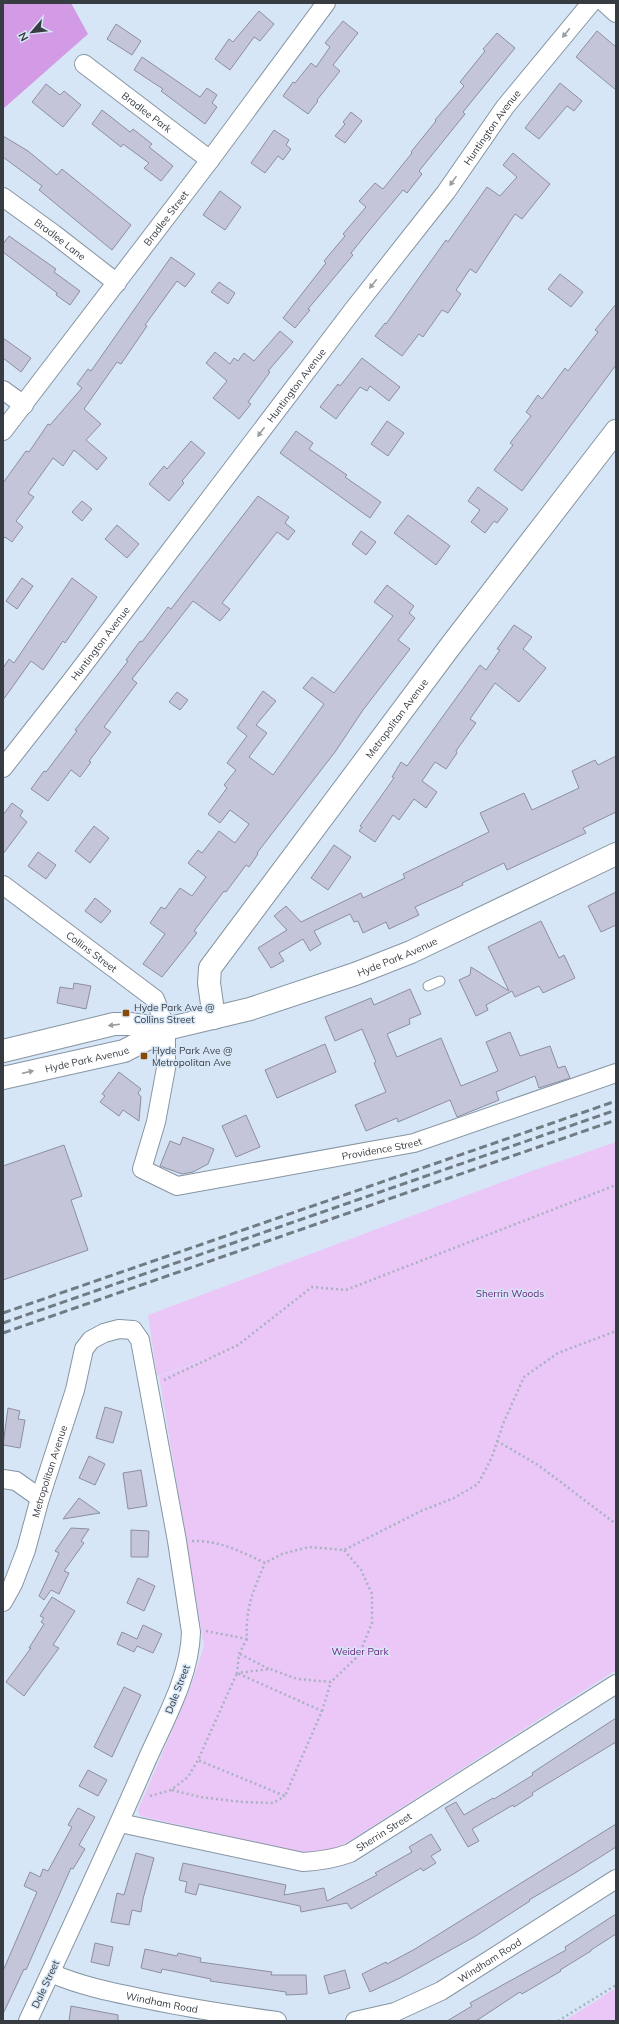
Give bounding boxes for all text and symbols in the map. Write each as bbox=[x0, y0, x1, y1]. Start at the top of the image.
north arrow bbox=[12, 12, 52, 52]
one-way arrow bbox=[561, 28, 570, 39]
text: N bbox=[15, 30, 31, 44]
street label: Huntington Avenue bbox=[461, 87, 524, 168]
street label: Bradlee Park bbox=[119, 89, 175, 136]
one-way arrow bbox=[449, 176, 457, 186]
street label: Bradlee Street bbox=[141, 188, 192, 249]
street label: Bradlee Lane bbox=[32, 216, 88, 263]
one-way arrow bbox=[369, 278, 378, 289]
street label: Huntington Avenue bbox=[264, 346, 329, 425]
one-way arrow bbox=[257, 427, 265, 437]
street label: Huntington Avenue bbox=[68, 604, 133, 683]
street label: Metropolitan Avenue bbox=[363, 676, 431, 761]
street label: Collins Street bbox=[63, 929, 120, 976]
street label: Hyde Park Avenue bbox=[355, 934, 439, 979]
place label: Hyde Park Ave @ Collins Street bbox=[134, 1001, 215, 1026]
marker: Hyde Park Ave @ Collins Street bbox=[121, 1008, 131, 1018]
one-way arrow bbox=[108, 1022, 120, 1028]
street label: Hyde Park Avenue bbox=[44, 1043, 132, 1075]
place label: Hyde Park Ave @ Metropolitan Ave bbox=[152, 1044, 233, 1069]
marker: Hyde Park Ave @ Metropolitan Ave bbox=[139, 1051, 149, 1061]
one-way arrow bbox=[21, 1069, 34, 1075]
street label: Providence Street bbox=[341, 1135, 424, 1163]
park label: Sherrin Woods bbox=[476, 1287, 544, 1300]
street label: Metropolitan Avenue bbox=[29, 1424, 70, 1519]
park label: Weider Park bbox=[331, 1645, 389, 1658]
street label: Dale Street bbox=[162, 1662, 193, 1716]
street label: Sherrin Street bbox=[354, 1809, 415, 1855]
street label: Windham Road bbox=[455, 1935, 524, 1986]
street label: Dale Street bbox=[29, 1958, 62, 2010]
street label: Windham Road bbox=[125, 1989, 199, 2016]

